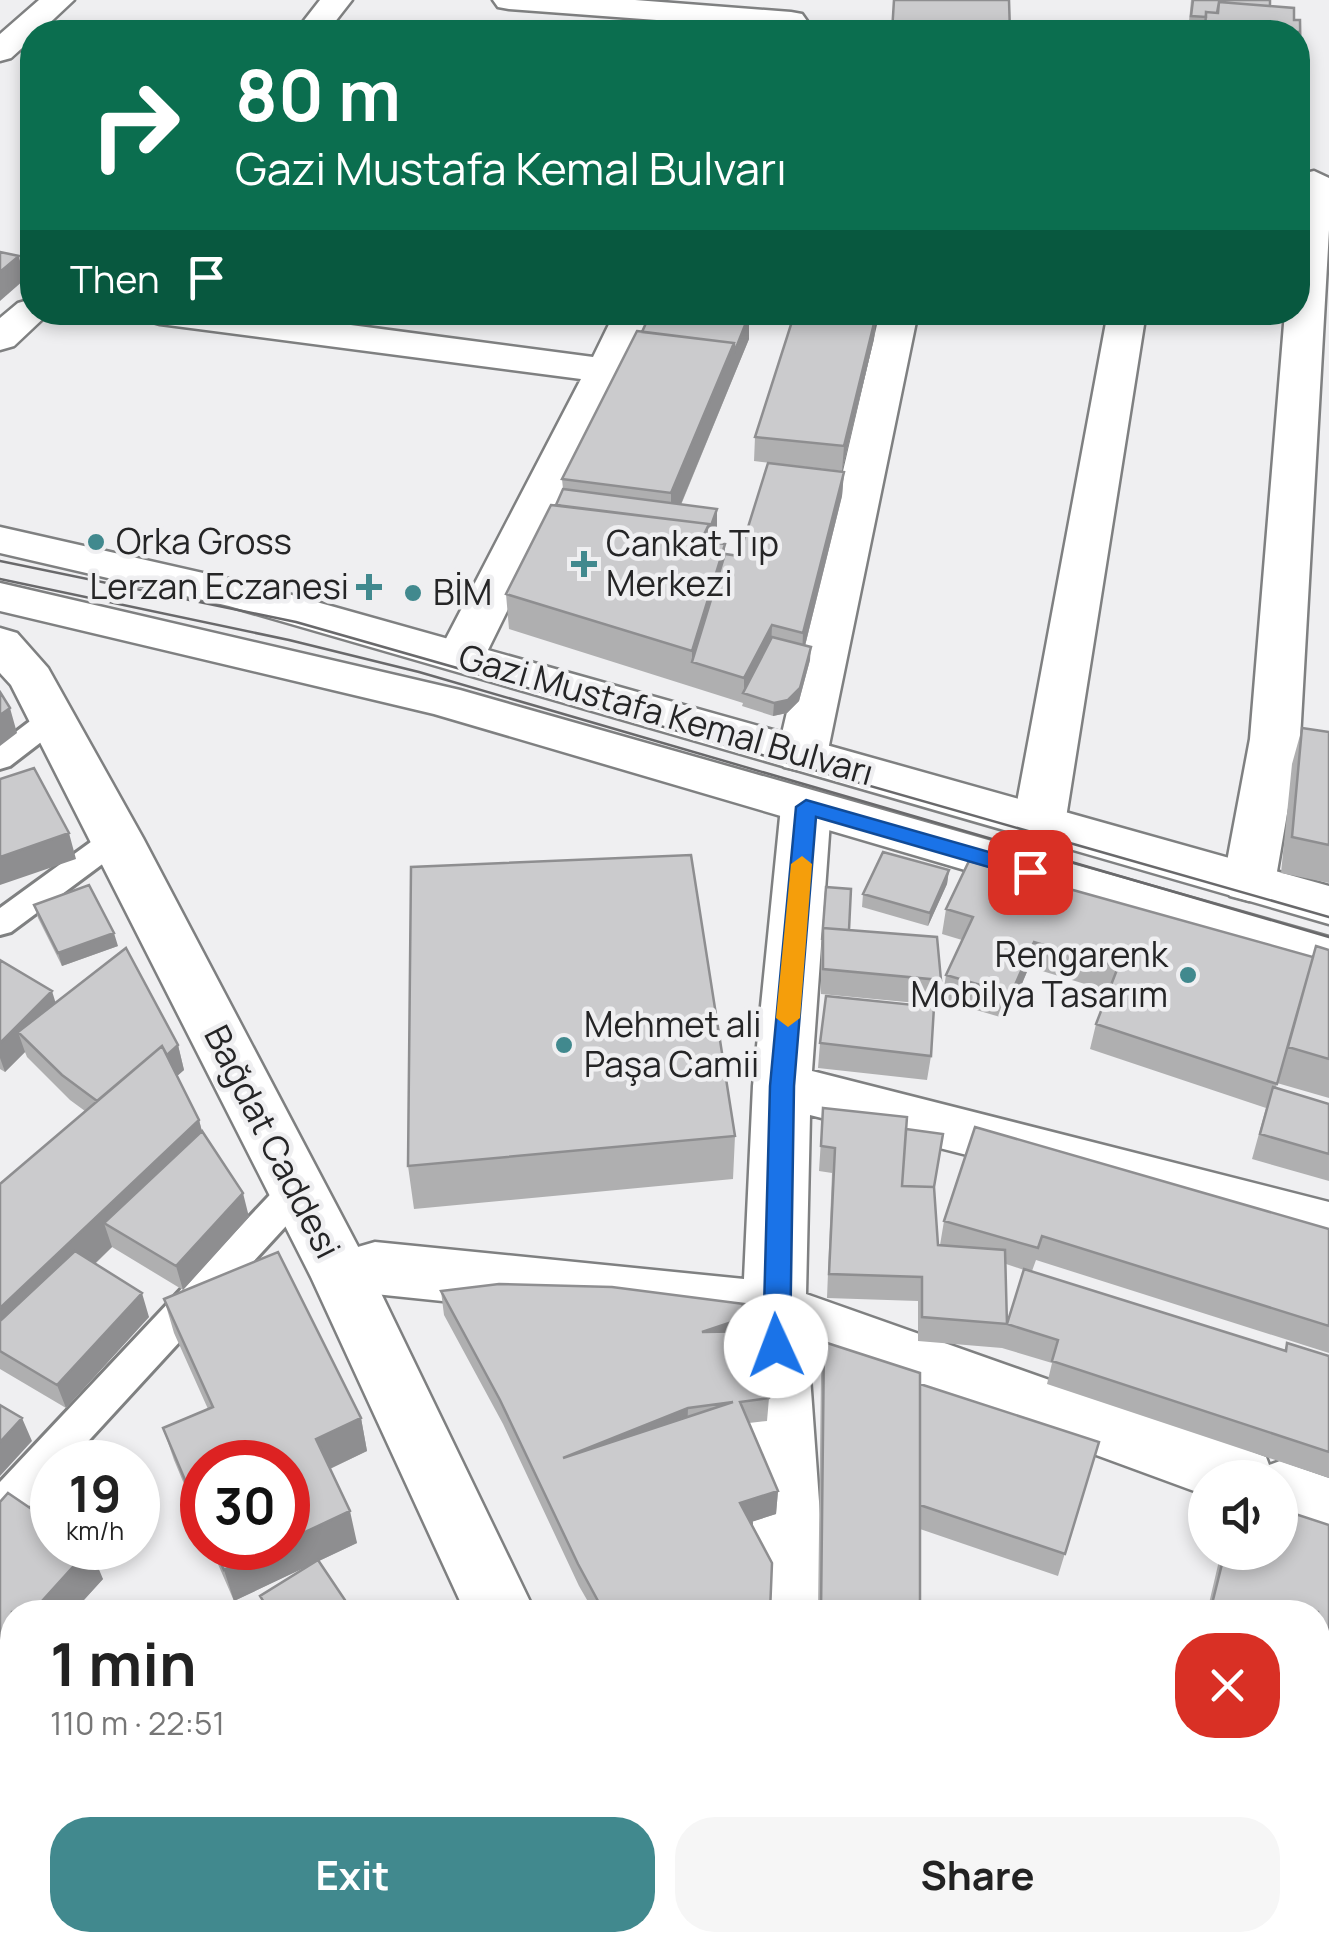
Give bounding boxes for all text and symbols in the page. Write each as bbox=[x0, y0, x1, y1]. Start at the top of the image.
text: 80 m bbox=[235, 46, 401, 142]
icon: right bbox=[70, 60, 200, 190]
text: Gazi Mustafa Kemal Bulvarı bbox=[235, 137, 787, 199]
icon: arrive bbox=[179, 250, 234, 305]
text: Then bbox=[70, 252, 159, 304]
place label: Orka Gross bbox=[116, 517, 292, 565]
place label: Cankat Tıp Merkezi bbox=[606, 519, 779, 607]
marker: Orka Gross bbox=[85, 531, 107, 553]
marker: Cankat Tıp Merkezi bbox=[571, 551, 597, 577]
place label: Lerzan Eczanesi bbox=[89, 562, 349, 610]
place label: BİM bbox=[433, 568, 492, 616]
marker: Lerzan Eczanesi bbox=[358, 576, 380, 598]
marker: BİM bbox=[402, 582, 424, 604]
street label: Gazi Mustafa Kemal Bulvarı bbox=[453, 632, 879, 796]
pin bbox=[988, 830, 1073, 915]
icon: arrive bbox=[1003, 845, 1058, 900]
place label: Rengarenk Mobilya Tasarım bbox=[910, 930, 1170, 1018]
marker: Rengarenk Mobilya Tasarım bbox=[1177, 964, 1199, 986]
place label: Mehmet ali Paşa Camii bbox=[584, 1000, 762, 1088]
street label: Bağdat Caddesi bbox=[193, 1017, 352, 1266]
marker: Mehmet ali Paşa Camii bbox=[553, 1034, 575, 1056]
position arrow bbox=[724, 1294, 828, 1398]
speed limit sign: 30 bbox=[180, 1440, 310, 1570]
text: 19 bbox=[69, 1459, 121, 1527]
map controls bbox=[1188, 1460, 1298, 1570]
button: sound bbox=[1188, 1460, 1298, 1570]
text: km/h bbox=[66, 1513, 124, 1548]
text: 1 min bbox=[50, 1622, 197, 1704]
button: close bbox=[1175, 1633, 1280, 1738]
text: 110 m · 22:51 bbox=[50, 1701, 225, 1745]
button: Exit bbox=[50, 1817, 655, 1932]
button: Share bbox=[675, 1817, 1280, 1932]

